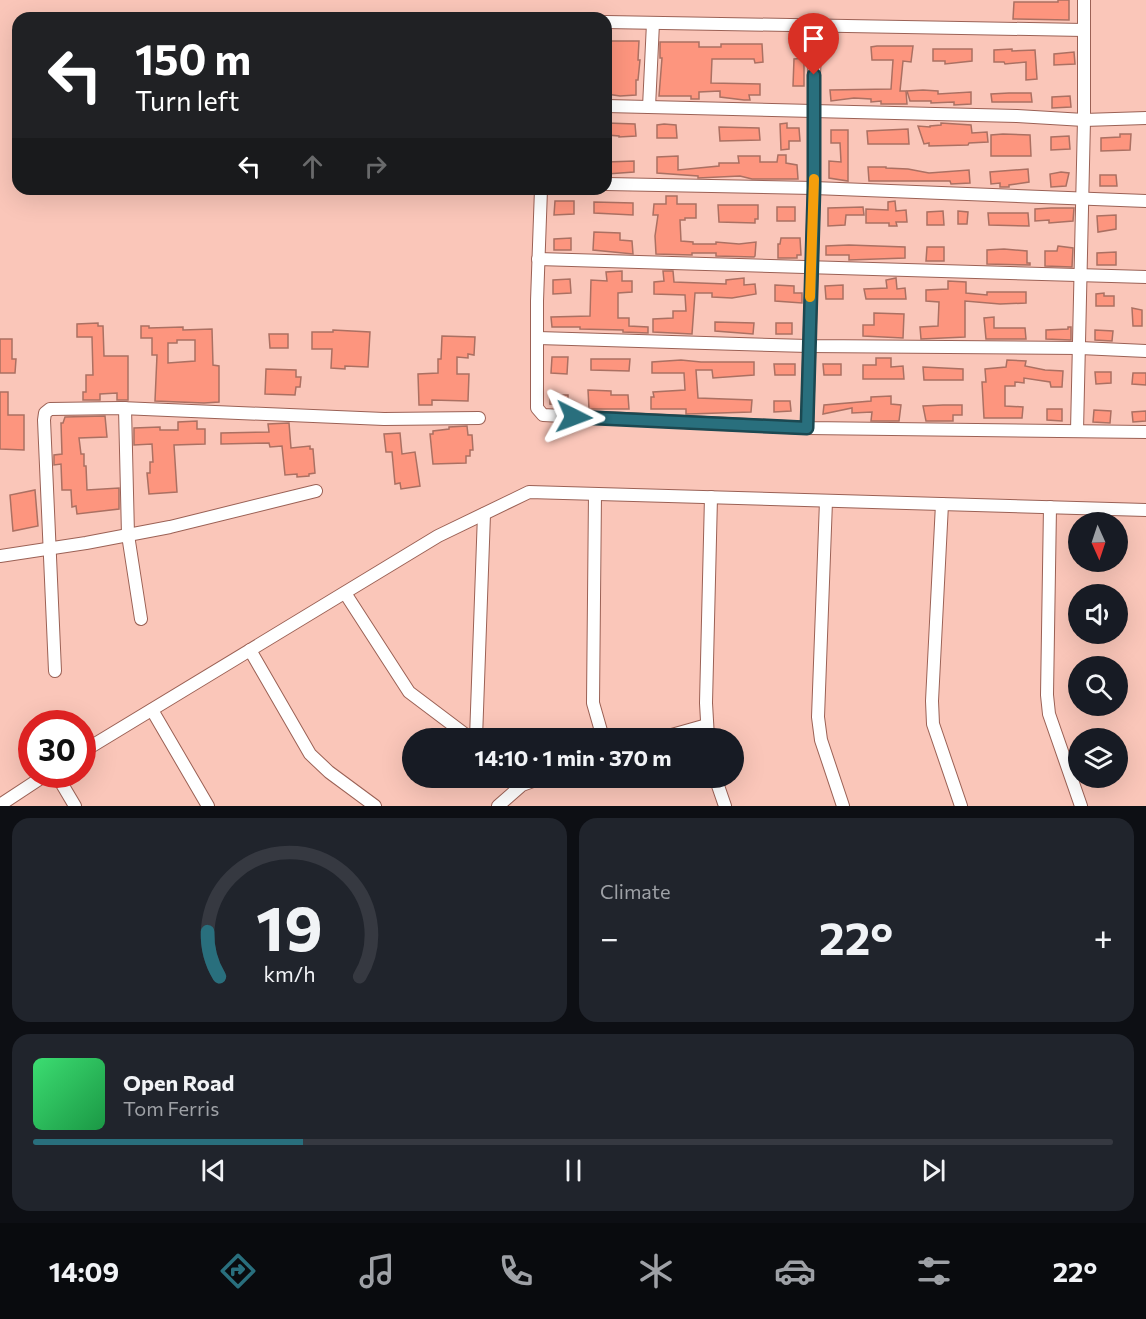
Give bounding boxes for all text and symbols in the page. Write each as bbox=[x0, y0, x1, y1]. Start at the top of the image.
pin bbox=[788, 13, 839, 75]
icon: arrive bbox=[797, 22, 830, 55]
text: 150 m bbox=[135, 32, 251, 84]
icon: left bbox=[36, 36, 114, 114]
text: Turn left bbox=[135, 84, 239, 117]
icon: left bbox=[233, 150, 266, 183]
icon: ahead bbox=[296, 150, 329, 183]
icon: right bbox=[359, 150, 392, 183]
position arrow bbox=[542, 385, 606, 449]
north arrow bbox=[1068, 512, 1128, 572]
map controls bbox=[1068, 512, 1128, 788]
button: sound bbox=[1068, 584, 1128, 644]
button: search bbox=[1068, 656, 1128, 716]
speed limit sign: 30 bbox=[18, 710, 96, 788]
button: layers bbox=[1068, 728, 1128, 788]
text: 14:10 · 1 min · 370 m bbox=[474, 744, 672, 771]
text: Climate bbox=[600, 879, 670, 903]
text: 19 bbox=[256, 888, 323, 964]
text: 22° bbox=[819, 909, 893, 964]
text: − bbox=[600, 916, 619, 957]
text: + bbox=[1094, 916, 1113, 957]
text: km/h bbox=[263, 960, 316, 986]
text: Open Road bbox=[123, 1069, 234, 1096]
text: Tom Ferris bbox=[123, 1096, 219, 1120]
icon: previous bbox=[197, 1154, 230, 1187]
icon: pause bbox=[557, 1154, 590, 1187]
icon: next bbox=[917, 1154, 950, 1187]
icon: directions bbox=[217, 1250, 259, 1292]
icon: music bbox=[356, 1250, 398, 1292]
icon: phone bbox=[495, 1250, 537, 1292]
icon: climate bbox=[635, 1250, 677, 1292]
icon: car bbox=[774, 1250, 816, 1292]
icon: filters bbox=[913, 1250, 955, 1292]
text: 14:09 bbox=[49, 1255, 119, 1288]
text: 22° bbox=[1053, 1255, 1097, 1288]

